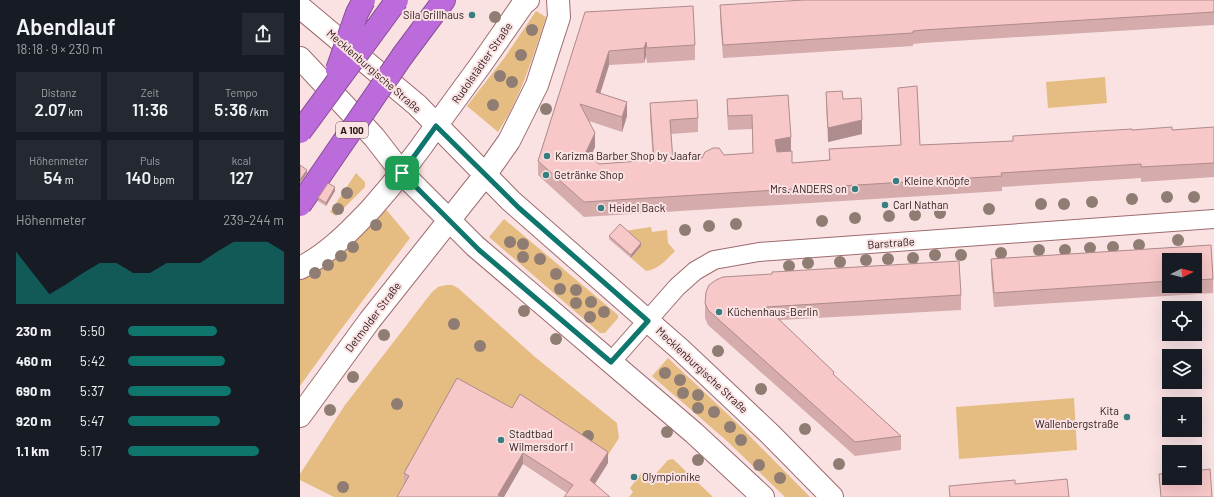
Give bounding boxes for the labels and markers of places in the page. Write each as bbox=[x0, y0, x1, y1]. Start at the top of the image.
place label: Sila Grillhaus bbox=[403, 8, 464, 21]
marker: Sila Grillhaus bbox=[467, 10, 477, 20]
place label: Karizma Barber Shop by Jaafar bbox=[555, 149, 701, 162]
marker: Karizma Barber Shop by Jaafar bbox=[542, 151, 552, 161]
pin bbox=[385, 156, 419, 190]
place label: Getränke Shop bbox=[554, 168, 624, 181]
marker: Getränke Shop bbox=[541, 170, 551, 180]
place label: Kleine Knöpfe bbox=[904, 174, 970, 187]
marker: Kleine Knöpfe bbox=[891, 176, 901, 186]
place label: Mrs. ANDERS on bbox=[770, 182, 847, 195]
marker: Mrs. ANDERS on bbox=[850, 184, 860, 194]
place label: Carl Nathan bbox=[893, 198, 949, 211]
marker: Carl Nathan bbox=[880, 200, 890, 210]
place label: Heidel Back bbox=[609, 201, 666, 214]
marker: Heidel Back bbox=[596, 203, 606, 213]
place label: Küchenhaus-Berlin bbox=[727, 305, 818, 318]
marker: Küchenhaus-Berlin bbox=[714, 307, 724, 317]
place label: Kita Wallenbergstraße bbox=[1035, 404, 1119, 430]
marker: Kita Wallenbergstraße bbox=[1122, 412, 1132, 422]
place label: Stadtbad Wilmersdorf I bbox=[509, 427, 573, 453]
marker: Stadtbad Wilmersdorf I bbox=[496, 435, 506, 445]
place label: Olympionike bbox=[642, 470, 700, 483]
marker: Olympionike bbox=[629, 472, 639, 482]

